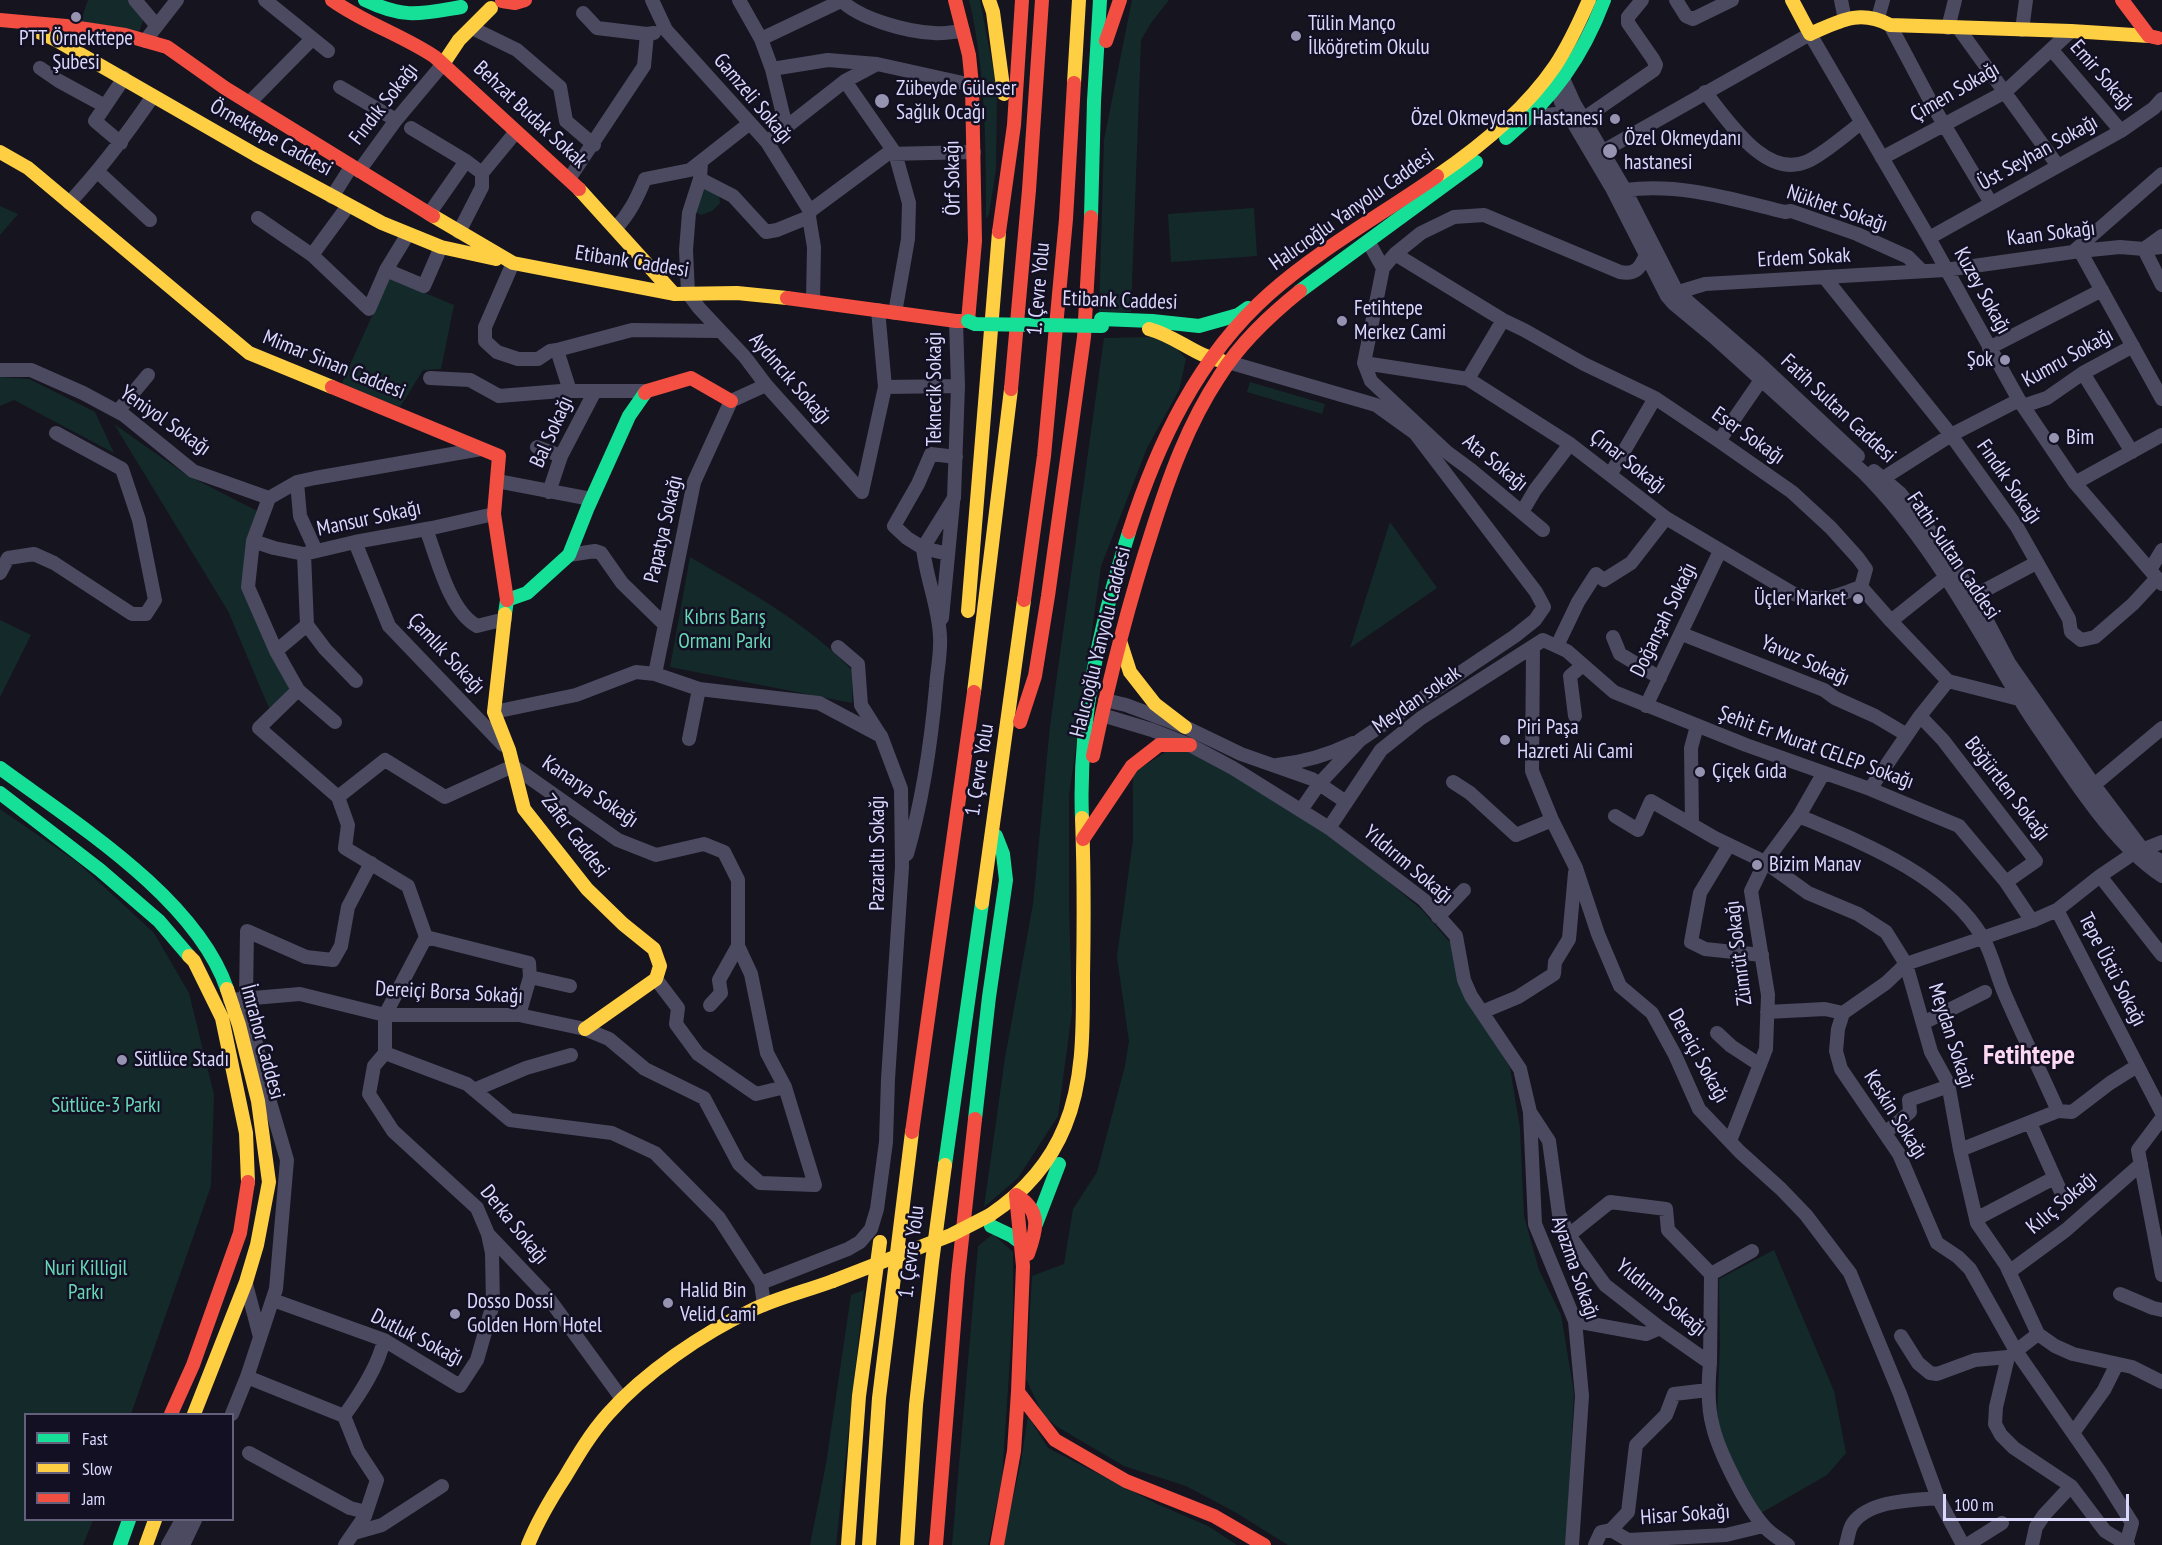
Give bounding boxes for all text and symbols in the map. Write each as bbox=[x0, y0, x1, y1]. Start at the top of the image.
marker: PTT Örnekttepe Şubesi bbox=[69, 10, 83, 24]
place label: Tülin Manço İlköğretim Okulu bbox=[1308, 11, 1430, 61]
place label: PTT Örnekttepe Şubesi bbox=[19, 26, 133, 76]
marker: Tülin Manço İlköğretim Okulu bbox=[1289, 29, 1303, 43]
street label: Emir Sokağı bbox=[2064, 35, 2140, 117]
street label: Gamzeli Sokağı bbox=[708, 49, 798, 149]
street label: Behzat Budak Sokak bbox=[468, 56, 592, 174]
street label: Çimen Sokağı bbox=[1906, 56, 2004, 128]
street label: Fındık Sokağı bbox=[344, 58, 424, 150]
place label: Zübeyde Güleser Sağlık Ocağı bbox=[896, 76, 1016, 126]
marker: Zübeyde Güleser Sağlık Ocağı bbox=[873, 92, 891, 110]
street label: Örnektepe Caddesi bbox=[205, 94, 337, 182]
place label: Özel Okmeydanı Hastanesi bbox=[1411, 106, 1603, 132]
street label: Üst Seyhan Sokağı bbox=[1974, 110, 2102, 196]
marker: Özel Okmeydanı Hastanesi bbox=[1608, 112, 1622, 126]
place label: Özel Okmeydanı hastanesi bbox=[1624, 126, 1741, 176]
street label: Örf Sokağı bbox=[940, 140, 966, 216]
marker: Özel Okmeydanı hastanesi bbox=[1601, 142, 1619, 160]
street label: Halıcıoğlu Yanyolu Caddesi bbox=[1265, 144, 1439, 276]
street label: Nükhet Sokağı bbox=[1783, 180, 1891, 238]
street label: Kaan Sokağı bbox=[2005, 216, 2097, 252]
street label: Etibank Caddesi bbox=[573, 241, 691, 283]
street label: 1. Çevre Yolu bbox=[1022, 242, 1056, 336]
street label: Erdem Sokak bbox=[1757, 243, 1851, 273]
street label: Kuzey Sokağı bbox=[1948, 243, 2016, 339]
street label: Etibank Caddesi bbox=[1062, 286, 1178, 316]
place label: Fetihtepe Merkez Cami bbox=[1354, 296, 1446, 346]
marker: Fetihtepe Merkez Cami bbox=[1335, 314, 1349, 328]
street label: Kumru Sokağı bbox=[2018, 323, 2118, 393]
street label: Mimar Sinan Caddesi bbox=[259, 325, 409, 405]
street label: Aydıncık Sokağı bbox=[743, 328, 837, 430]
street label: Teknecik Sokağı bbox=[922, 332, 948, 446]
place label: Şok bbox=[1967, 347, 1993, 373]
street label: Fatih Sultan Caddesi bbox=[1775, 349, 1901, 469]
marker: Şok bbox=[1998, 353, 2012, 367]
street label: Yeniyol Sokağı bbox=[115, 381, 215, 461]
street label: Bal Sokağı bbox=[525, 392, 579, 472]
street label: Eser Sokağı bbox=[1707, 402, 1789, 470]
street label: Çınar Sokağı bbox=[1585, 424, 1671, 500]
place label: Bim bbox=[2066, 425, 2094, 451]
street label: Ata Sokağı bbox=[1457, 429, 1533, 497]
marker: Bim bbox=[2047, 431, 2061, 445]
street label: Fındık Sokağı bbox=[1971, 435, 2047, 529]
street label: Papatya Sokağı bbox=[639, 473, 689, 585]
street label: Fathi Sultan Caddesi bbox=[1901, 488, 2005, 624]
street label: Mansur Sokağı bbox=[315, 496, 423, 542]
street label: Halıcıoğlu Yanyolu Caddesi bbox=[1065, 544, 1137, 740]
street label: Doğanşah Sokağı bbox=[1625, 559, 1703, 681]
place label: Üçler Market bbox=[1754, 586, 1846, 612]
marker: Üçler Market bbox=[1851, 592, 1865, 606]
park label: Kıbrıs Barış Ormanı Parkı bbox=[678, 605, 772, 655]
street label: Çamlık Sokağı bbox=[402, 608, 490, 700]
street label: Yavuz Sokağı bbox=[1757, 630, 1853, 692]
street label: Meydan sokak bbox=[1368, 661, 1466, 739]
street label: Şehit Er Murat CELEP Sokağı bbox=[1715, 701, 1917, 795]
place label: Piri Paşa Hazreti Ali Cami bbox=[1517, 715, 1633, 765]
street label: 1. Çevre Yolu bbox=[960, 722, 1000, 818]
street label: Böğürtlen Sokağı bbox=[1959, 732, 2055, 846]
marker: Piri Paşa Hazreti Ali Cami bbox=[1498, 733, 1512, 747]
street label: Kanarya Sokağı bbox=[537, 751, 643, 833]
place label: Çiçek Gıda bbox=[1712, 759, 1787, 785]
marker: Çiçek Gıda bbox=[1693, 765, 1707, 779]
street label: Zafer Caddesi bbox=[536, 789, 614, 883]
street label: Pazaraltı Sokağı bbox=[865, 795, 891, 911]
street label: Yıldırım Sokağı bbox=[1358, 820, 1458, 910]
place label: Bizim Manav bbox=[1769, 852, 1861, 878]
marker: Bizim Manav bbox=[1750, 858, 1764, 872]
street label: Zümrüt Sokağı bbox=[1720, 899, 1758, 1007]
street label: Tepe Üstü Sokağı bbox=[2073, 909, 2151, 1031]
street label: Dereiçi Borsa Sokağı bbox=[374, 977, 524, 1009]
street label: Meydan Sokağı bbox=[1922, 980, 1980, 1092]
street label: İmrahor Caddesi bbox=[235, 982, 289, 1102]
street label: Dereiçi Sokağı bbox=[1662, 1005, 1734, 1107]
district label: Fetihtepe bbox=[1983, 1040, 2075, 1072]
place label: Sütlüce Stadı bbox=[134, 1047, 229, 1073]
marker: Sütlüce Stadı bbox=[115, 1053, 129, 1067]
street label: Keskin Sokağı bbox=[1858, 1066, 1932, 1164]
park label: Sütlüce-3 Parkı bbox=[51, 1093, 161, 1119]
street label: Kılıç Sokağı bbox=[2022, 1166, 2102, 1240]
street label: Derka Sokağı bbox=[474, 1180, 554, 1270]
street label: 1. Çevre Yolu bbox=[894, 1204, 930, 1300]
street label: Ayazma Sokağı bbox=[1546, 1213, 1604, 1323]
street label: Yıldırım Sokağı bbox=[1611, 1254, 1711, 1342]
park label: Nuri Killigil Parkı bbox=[45, 1256, 127, 1306]
place label: Halid Bin Velid Cami bbox=[680, 1278, 756, 1328]
place label: Dosso Dossi Golden Horn Hotel bbox=[467, 1289, 602, 1339]
marker: Halid Bin Velid Cami bbox=[661, 1296, 675, 1310]
street label: Dutluk Sokağı bbox=[366, 1304, 468, 1372]
marker: Dosso Dossi Golden Horn Hotel bbox=[448, 1307, 462, 1321]
legend bbox=[24, 1413, 234, 1521]
text: Fast bbox=[82, 1427, 108, 1450]
text: Slow bbox=[82, 1457, 112, 1480]
scale bar bbox=[1946, 1482, 2132, 1520]
text: Jam bbox=[82, 1487, 105, 1510]
text: 100 m bbox=[1954, 1493, 1994, 1516]
street label: Hisar Sokağı bbox=[1639, 1499, 1731, 1531]

